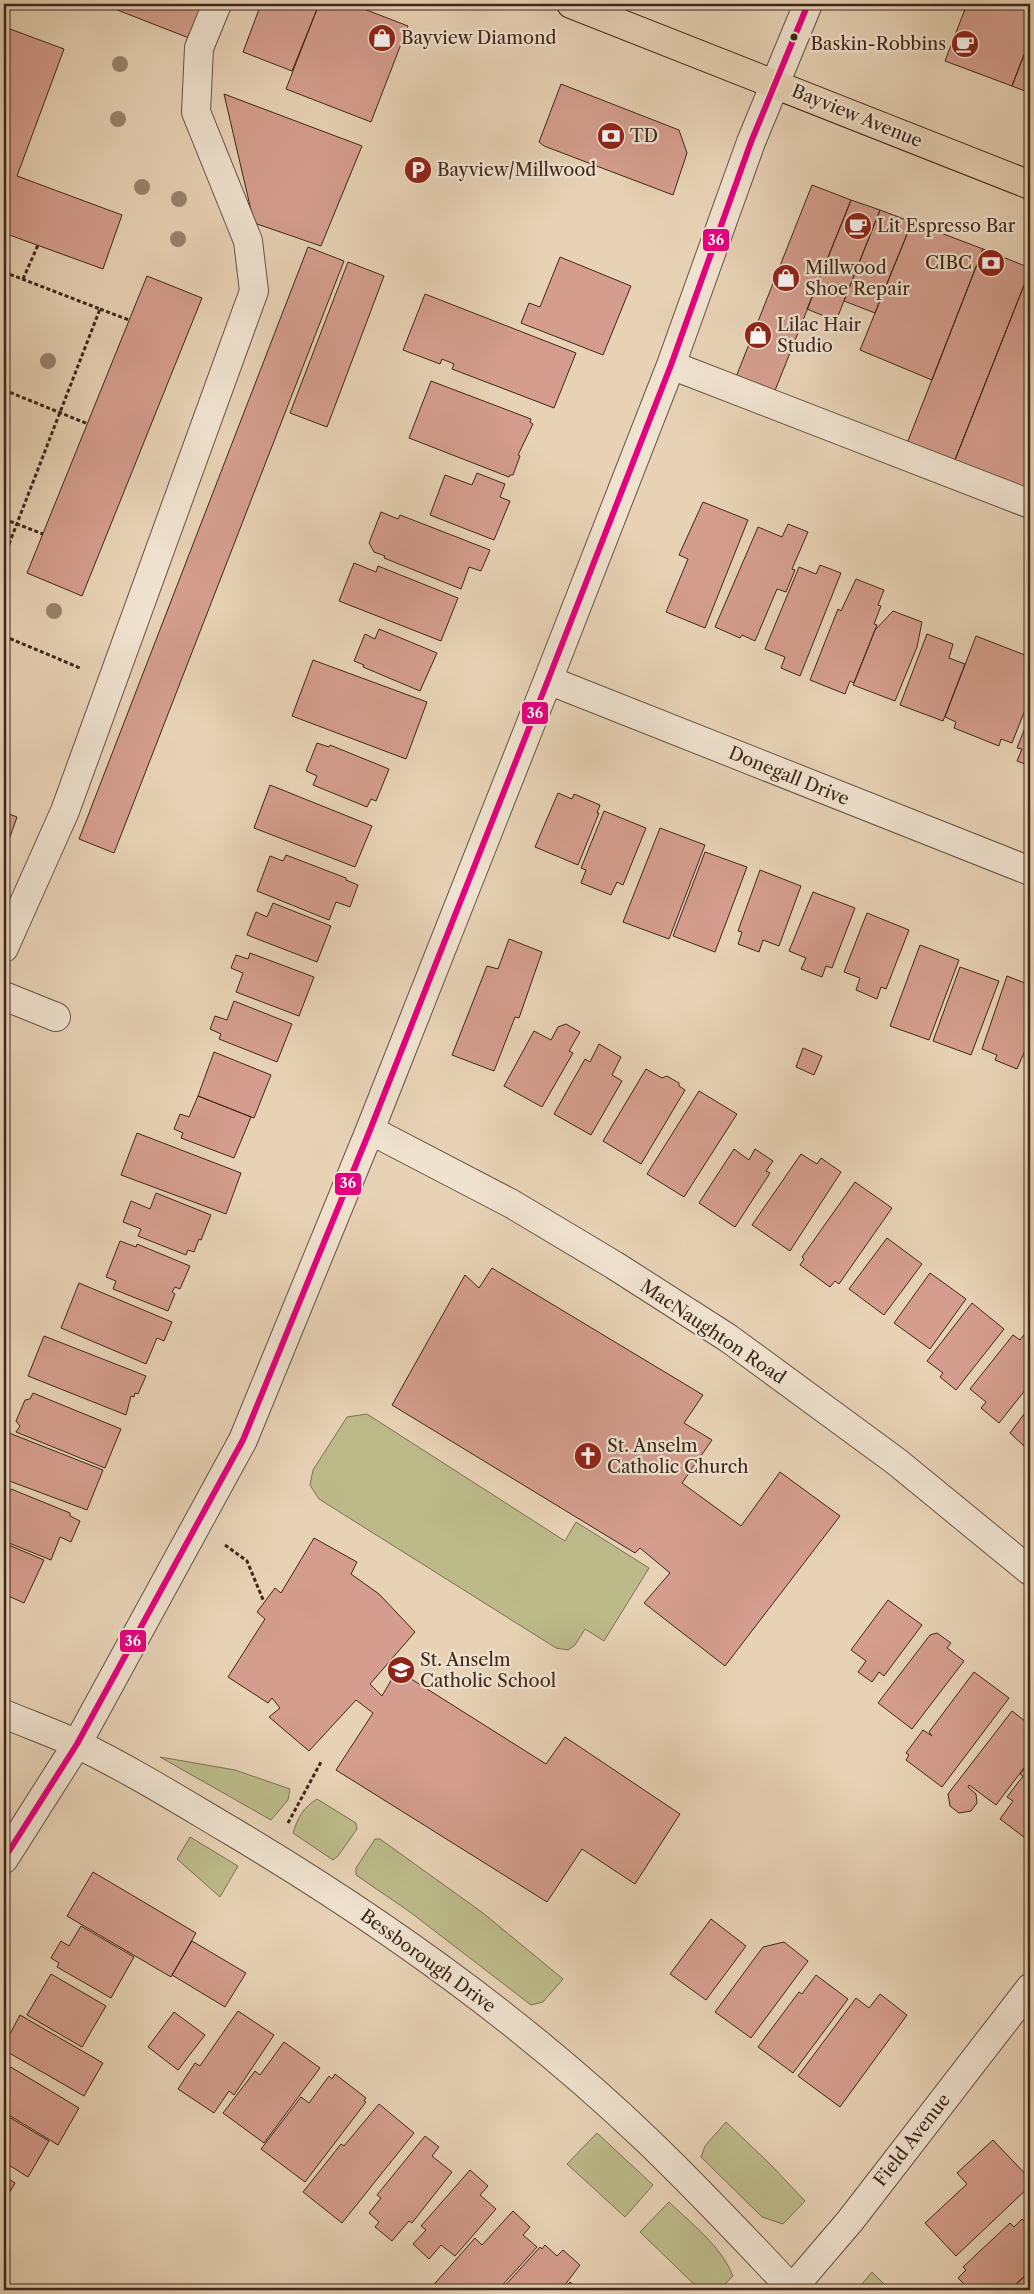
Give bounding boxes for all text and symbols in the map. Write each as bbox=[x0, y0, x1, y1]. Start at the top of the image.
shop icon: Bayview Diamond bbox=[367, 23, 397, 53]
place label: Bayview Diamond bbox=[401, 27, 556, 49]
cafe icon: Baskin-Robbins bbox=[950, 29, 980, 59]
unlabelled marker bbox=[789, 32, 799, 42]
place label: Baskin-Robbins bbox=[810, 33, 946, 55]
street label: Bayview Avenue bbox=[788, 80, 926, 152]
bank icon: TD bbox=[596, 121, 626, 151]
place label: TD bbox=[630, 125, 658, 147]
parking icon: Bayview/Millwood bbox=[403, 155, 433, 185]
place label: Bayview/Millwood bbox=[437, 159, 596, 181]
cafe icon: Lit Espresso Bar bbox=[843, 211, 873, 241]
place label: Lit Espresso Bar bbox=[877, 215, 1016, 237]
line badge: 36 bbox=[702, 228, 730, 252]
text: 36 bbox=[708, 231, 724, 249]
bank icon: CIBC bbox=[976, 248, 1006, 278]
place label: CIBC bbox=[925, 252, 972, 274]
place label: Millwood Shoe Repair bbox=[805, 257, 910, 300]
shop icon: Millwood Shoe Repair bbox=[771, 263, 801, 293]
place label: Lilac Hair Studio bbox=[777, 314, 862, 357]
shop icon: Lilac Hair Studio bbox=[743, 320, 773, 350]
line badge: 36 bbox=[521, 701, 549, 725]
text: 36 bbox=[527, 704, 543, 722]
street label: Donegall Drive bbox=[725, 742, 853, 810]
line badge: 36 bbox=[334, 1172, 362, 1196]
text: 36 bbox=[340, 1174, 356, 1192]
street label: MacNaughton Road bbox=[636, 1275, 790, 1389]
place label: St. Anselm Catholic Church bbox=[607, 1435, 748, 1478]
church icon: St. Anselm Catholic Church bbox=[573, 1441, 603, 1471]
line badge: 36 bbox=[119, 1629, 147, 1653]
text: 36 bbox=[125, 1632, 141, 1650]
place label: St. Anselm Catholic School bbox=[420, 1649, 556, 1692]
school or university icon: St. Anselm Catholic School bbox=[386, 1655, 416, 1685]
street label: Bessborough Drive bbox=[356, 1904, 500, 2018]
street label: Field Avenue bbox=[869, 2089, 955, 2191]

